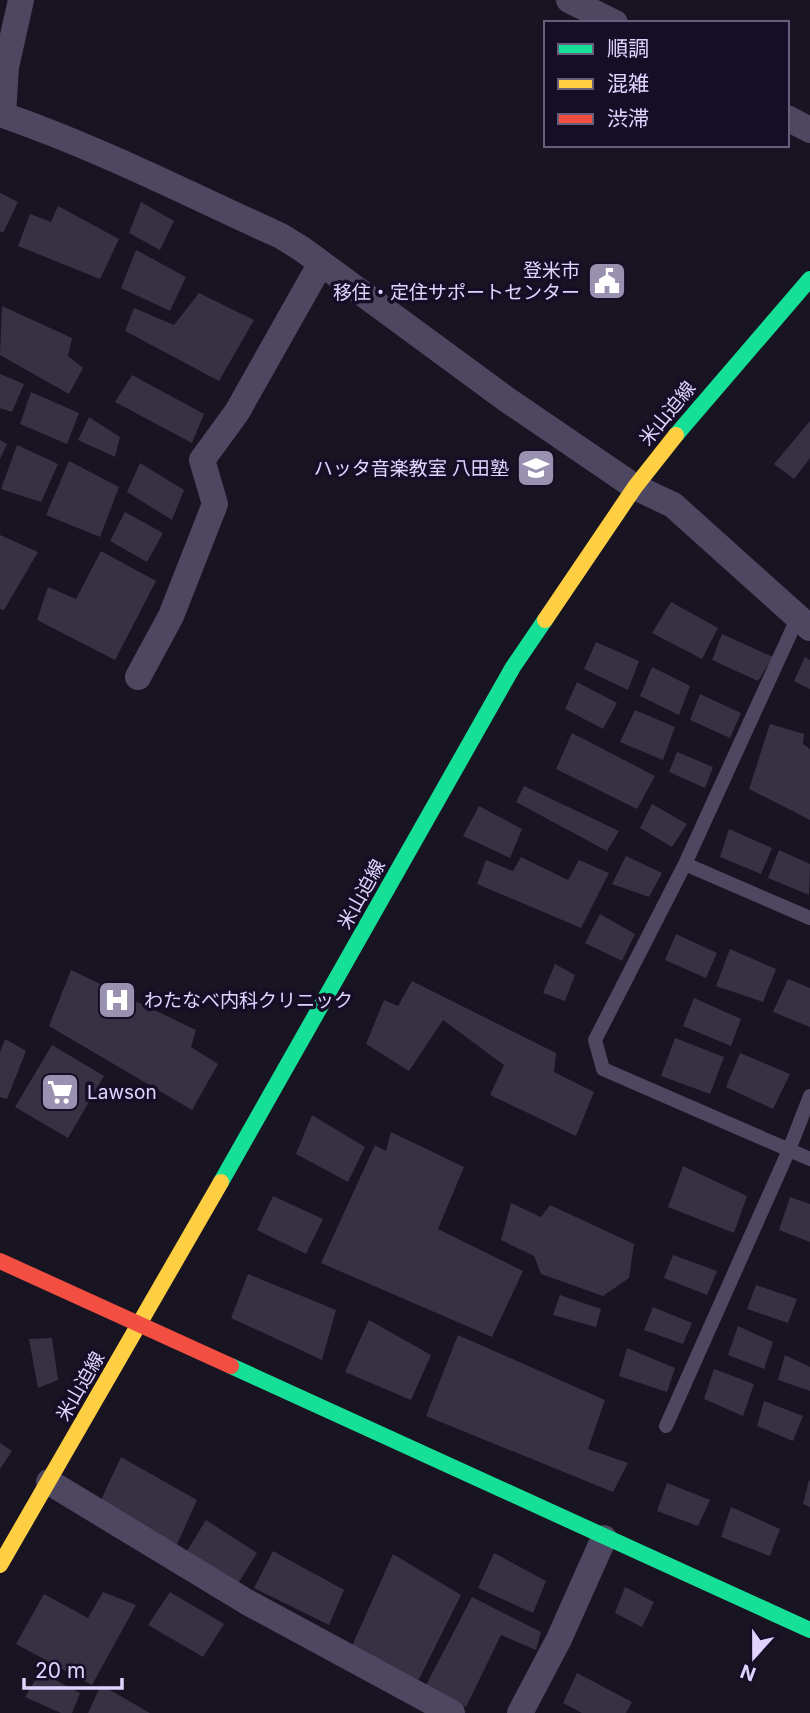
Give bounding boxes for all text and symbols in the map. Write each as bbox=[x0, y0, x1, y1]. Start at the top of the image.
legend bbox=[544, 21, 789, 147]
text: 順調 bbox=[607, 36, 649, 61]
text: 混雑 bbox=[607, 71, 649, 96]
text: 渋滞 bbox=[607, 106, 649, 131]
place label: 登米市 移住・定住サポートセンター bbox=[333, 259, 580, 304]
public building icon: 登米市 移住・定住サポートセンター bbox=[586, 260, 628, 302]
street label: 米山迫線 bbox=[635, 377, 700, 450]
school or university icon: ハッタ音楽教室 八田塾 bbox=[515, 447, 557, 489]
place label: ハッタ音楽教室 八田塾 bbox=[314, 457, 509, 480]
street label: 米山迫線 bbox=[333, 855, 390, 933]
hospital icon: わたなべ内科クリニック bbox=[96, 979, 138, 1021]
place label: わたなべ内科クリニック bbox=[144, 989, 353, 1012]
supermarket icon: Lawson bbox=[39, 1071, 81, 1113]
place label: Lawson bbox=[87, 1081, 157, 1104]
street label: 米山迫線 bbox=[51, 1348, 109, 1425]
north arrow bbox=[719, 1622, 789, 1692]
scale bar bbox=[24, 1646, 122, 1690]
text: 20 m bbox=[35, 1658, 85, 1683]
text: N bbox=[737, 1659, 759, 1686]

